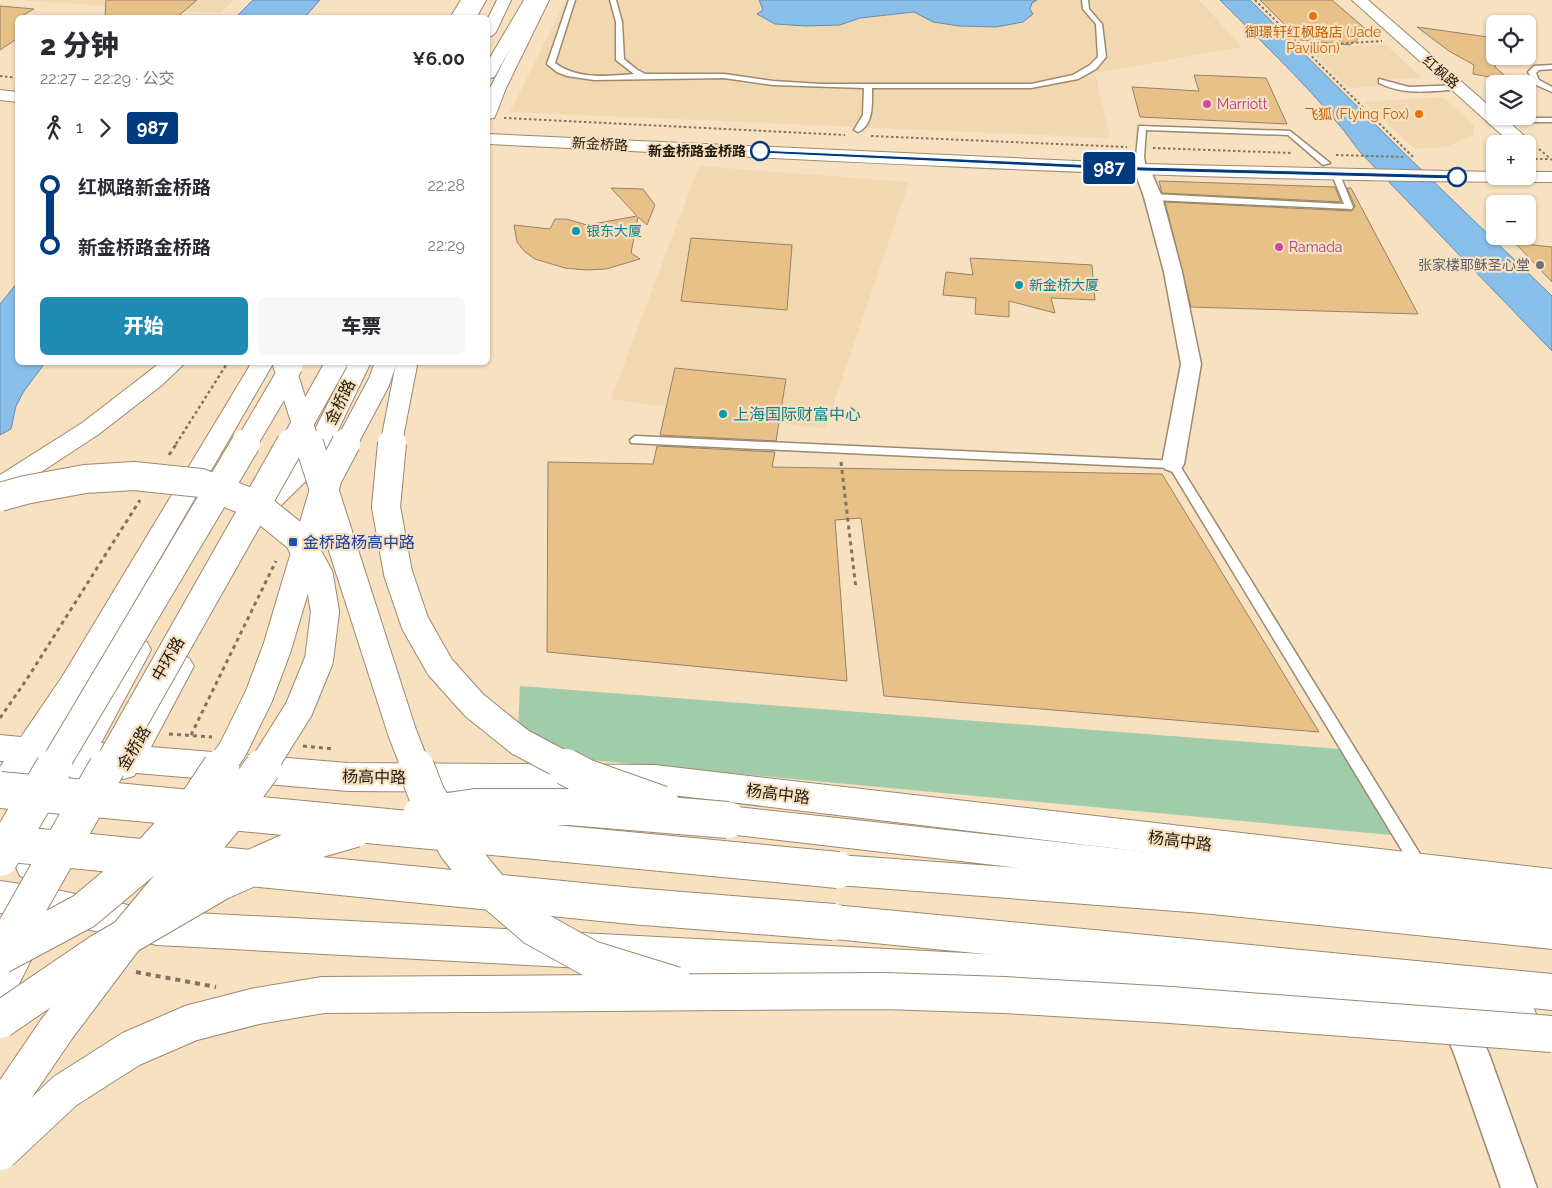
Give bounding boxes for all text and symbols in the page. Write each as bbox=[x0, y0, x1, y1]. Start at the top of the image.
marker: 御璟轩红枫路店 (Jade Pavilion) bbox=[1307, 10, 1319, 22]
map controls bbox=[1486, 15, 1536, 245]
button: locate bbox=[1486, 15, 1536, 65]
place label: 御璟轩红枫路店 (Jade Pavilion) bbox=[1245, 24, 1381, 56]
text: 2 分钟 bbox=[40, 29, 119, 62]
text: ¥6.00 bbox=[412, 47, 465, 69]
street label: 红枫路 bbox=[1420, 52, 1462, 92]
text: 22:27 – 22:29 · 公交 bbox=[40, 69, 174, 88]
button: layers bbox=[1486, 75, 1536, 125]
place label: Marriott bbox=[1217, 96, 1268, 112]
marker: Marriott bbox=[1201, 98, 1213, 110]
place label: 飞狐 (Flying Fox) bbox=[1304, 106, 1409, 122]
marker: 飞狐 (Flying Fox) bbox=[1413, 108, 1425, 120]
icon: walk bbox=[40, 114, 68, 142]
icon: forward bbox=[91, 114, 119, 142]
text: 987 bbox=[137, 117, 168, 138]
text: 1 bbox=[76, 118, 83, 137]
street label: 新金桥路 bbox=[572, 135, 628, 153]
button: + bbox=[1486, 135, 1536, 185]
marker: 新金桥路金桥路 bbox=[750, 141, 770, 161]
place label: 新金桥路金桥路 bbox=[648, 143, 746, 159]
line badge: 987 bbox=[1080, 152, 1138, 184]
text: 987 bbox=[1093, 157, 1125, 178]
unlabelled marker bbox=[1447, 167, 1467, 187]
text: 红枫路新金桥路 bbox=[78, 176, 211, 198]
text: 22:28 bbox=[427, 176, 465, 195]
button: − bbox=[1486, 195, 1536, 245]
place label: 银东大厦 bbox=[586, 223, 642, 239]
marker: 银东大厦 bbox=[570, 225, 582, 237]
text: 新金桥路金桥路 bbox=[78, 236, 211, 258]
text: 22:29 bbox=[428, 236, 465, 255]
place label: Ramada bbox=[1289, 239, 1343, 255]
marker: Ramada bbox=[1273, 241, 1285, 253]
place label: 张家楼耶稣圣心堂 bbox=[1418, 257, 1530, 273]
marker: 张家楼耶稣圣心堂 bbox=[1534, 259, 1546, 271]
place label: 新金桥大厦 bbox=[1029, 277, 1099, 293]
marker: 新金桥大厦 bbox=[1013, 279, 1025, 291]
button: 开始 bbox=[40, 297, 248, 355]
button: 车票 bbox=[258, 297, 465, 355]
street label: 金桥路 bbox=[321, 376, 359, 428]
place label: 上海国际财富中心 bbox=[733, 405, 861, 424]
marker: 上海国际财富中心 bbox=[717, 408, 729, 420]
place label: 金桥路杨高中路 bbox=[303, 533, 415, 552]
marker: 金桥路杨高中路 bbox=[287, 536, 299, 548]
street label: 中环路 bbox=[148, 633, 188, 685]
street label: 金桥路 bbox=[113, 723, 155, 773]
street label: 杨高中路 bbox=[342, 767, 406, 787]
street label: 杨高中路 bbox=[745, 781, 811, 807]
street label: 杨高中路 bbox=[1147, 828, 1213, 854]

